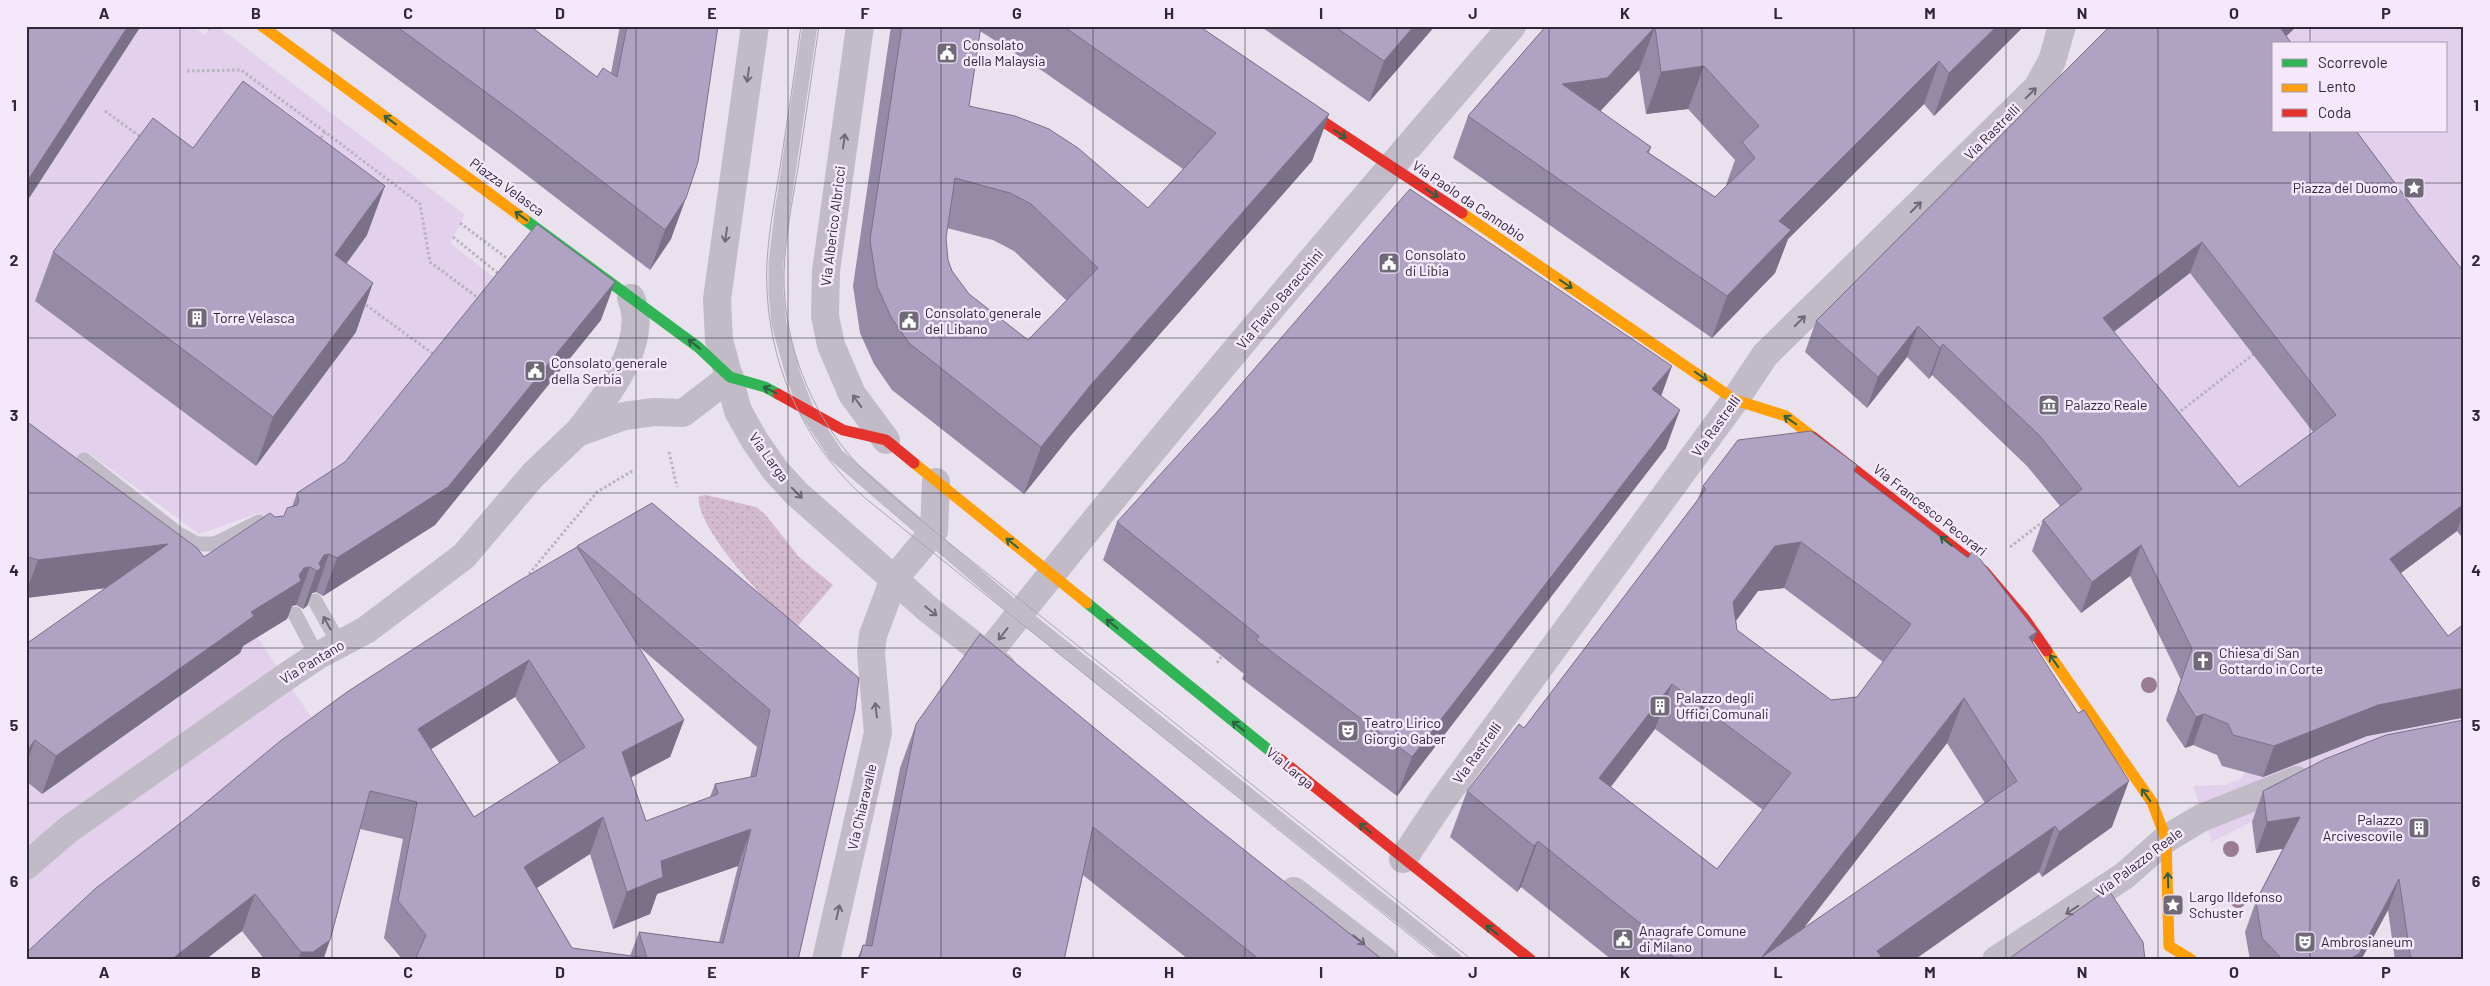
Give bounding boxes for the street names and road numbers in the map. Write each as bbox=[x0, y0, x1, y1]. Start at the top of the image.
street label: Via Rastrelli bbox=[1960, 100, 2023, 163]
street label: Piazza Velasca bbox=[467, 154, 548, 219]
street label: Via Paolo da Cannobio bbox=[1409, 156, 1529, 245]
street label: Via Alberico Albricci bbox=[817, 165, 848, 287]
street label: Via Flavio Baracchini bbox=[1233, 245, 1326, 352]
street label: Via Rastrelli bbox=[1688, 392, 1744, 460]
street label: Via Larga bbox=[746, 429, 793, 485]
street label: Via Francesco Pecorari bbox=[1870, 460, 1990, 559]
street label: Via Pantano bbox=[276, 636, 347, 687]
street label: Via Rastrelli bbox=[1449, 719, 1505, 787]
street label: Via Larga bbox=[1263, 743, 1318, 792]
street label: Via Chiaravalle bbox=[843, 762, 880, 852]
street label: Via Palazzo Reale bbox=[2092, 823, 2185, 900]

